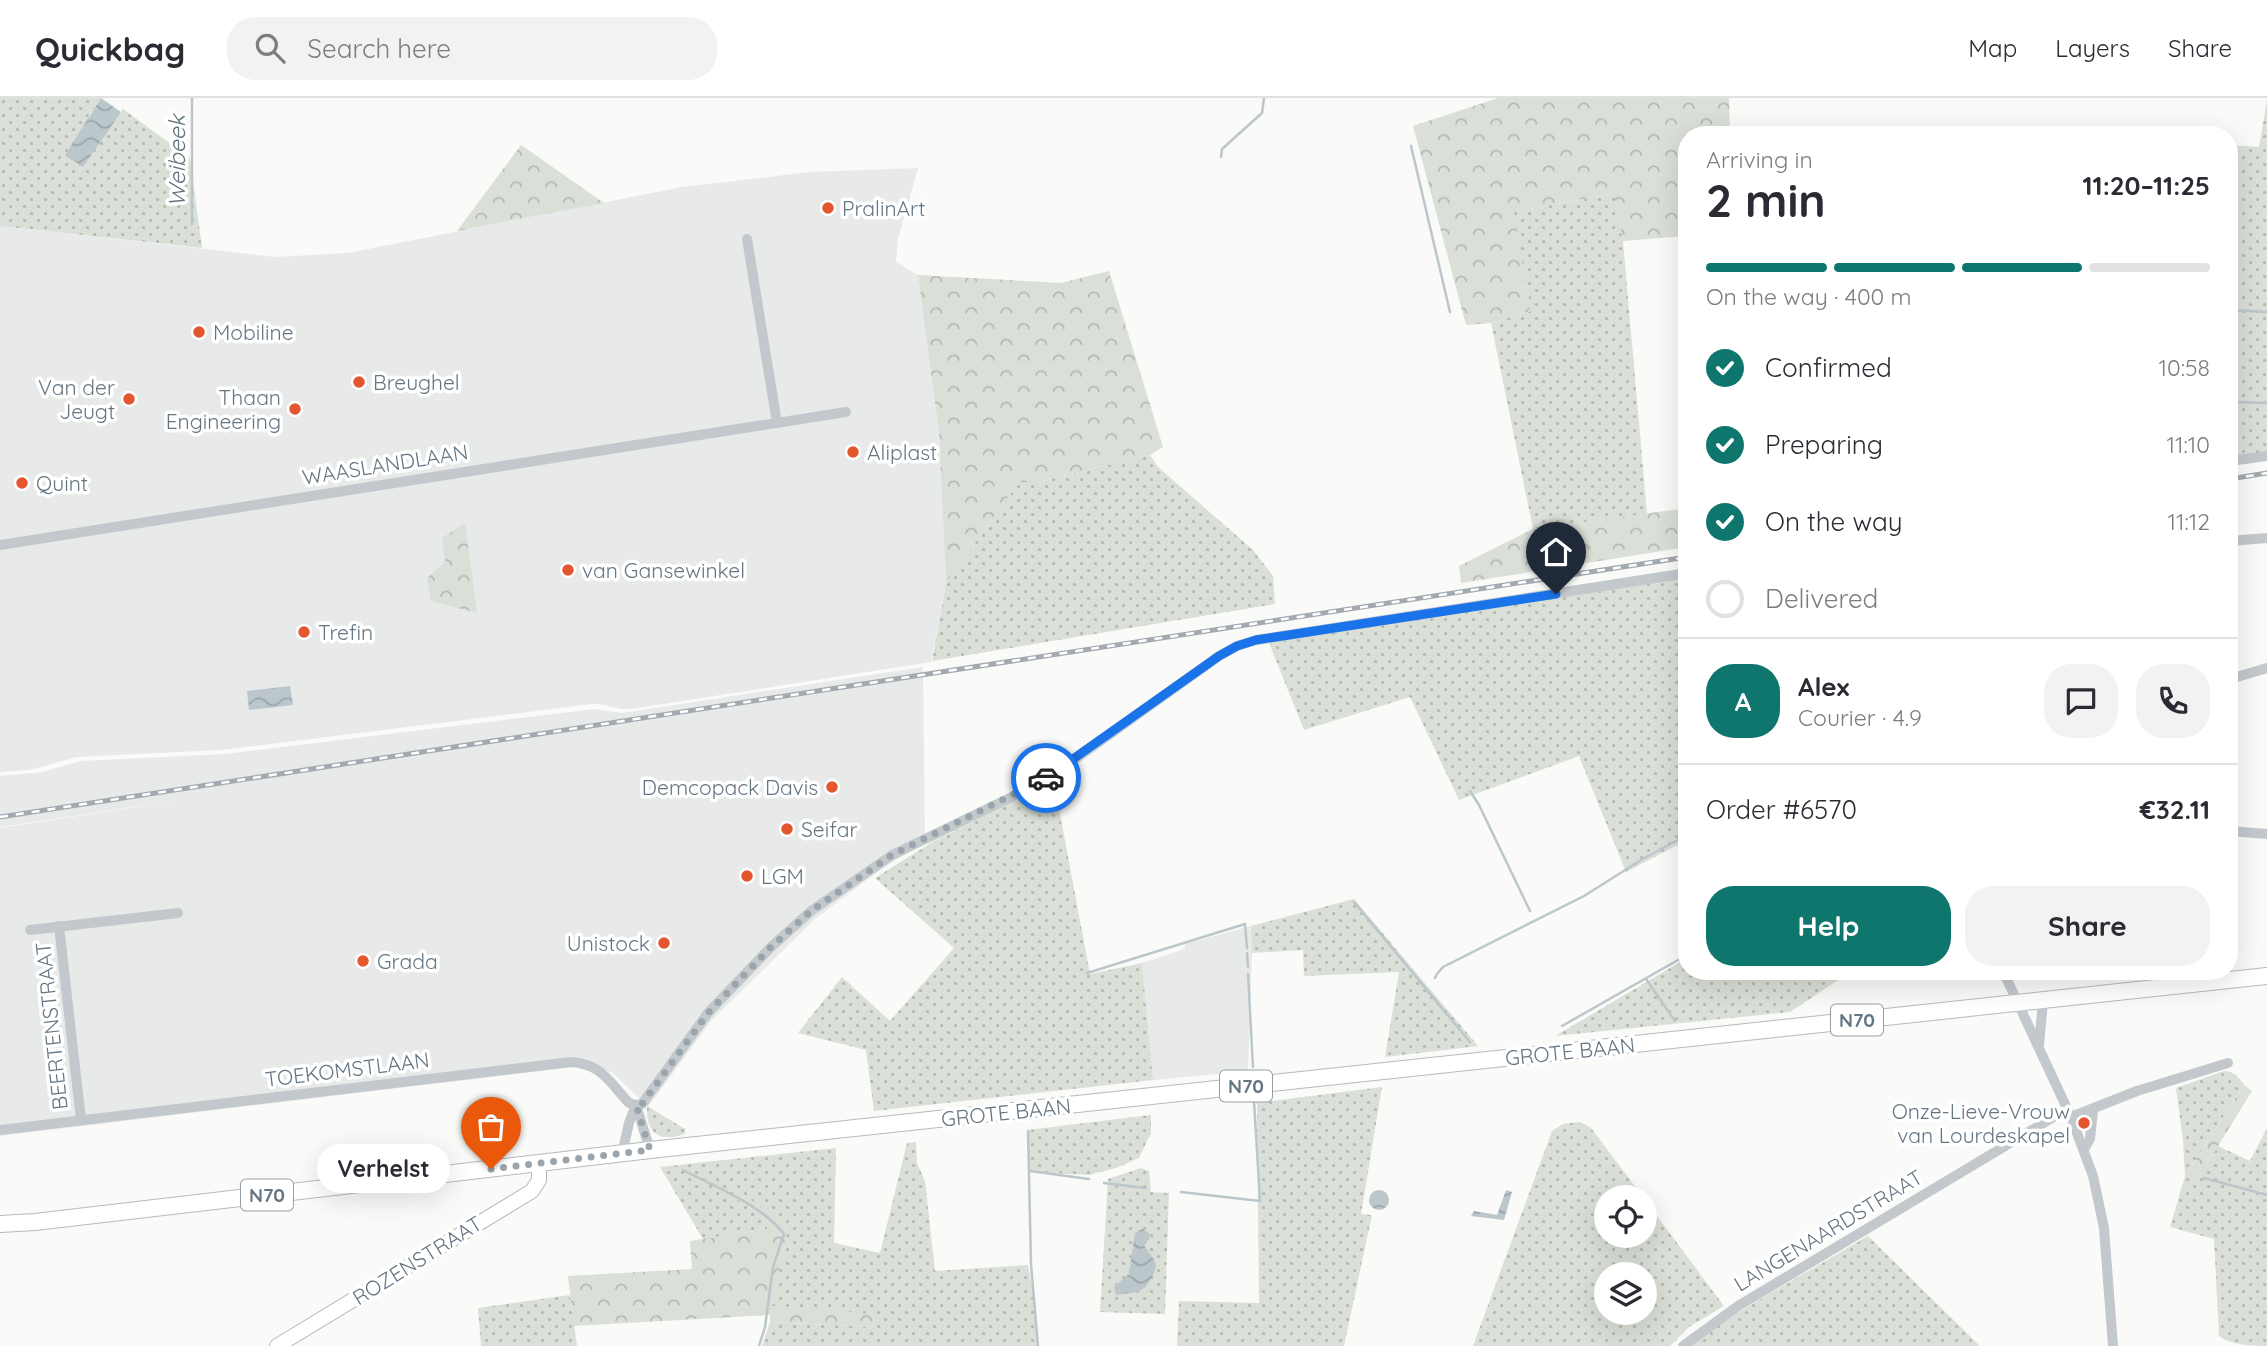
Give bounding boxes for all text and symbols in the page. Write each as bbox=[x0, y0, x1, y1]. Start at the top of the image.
search box bbox=[227, 17, 717, 80]
text: Quickbag bbox=[35, 28, 185, 69]
icon: search bbox=[251, 29, 289, 67]
text: Search here bbox=[307, 32, 451, 65]
text: Map bbox=[1968, 33, 2017, 63]
text: Layers bbox=[2055, 33, 2130, 63]
text: Share bbox=[2168, 33, 2232, 63]
water label: Weibeek bbox=[162, 113, 191, 207]
text: Arriving in bbox=[1706, 145, 1813, 174]
text: 11:20–11:25 bbox=[2082, 169, 2210, 202]
text: 2 min bbox=[1706, 171, 1826, 229]
place label: PralinArt bbox=[842, 195, 925, 221]
marker: PralinArt bbox=[820, 200, 836, 216]
text: On the way · 400 m bbox=[1706, 282, 1912, 311]
place label: Mobiline bbox=[213, 319, 294, 345]
marker: Mobiline bbox=[191, 324, 207, 340]
icon: check bbox=[1706, 349, 1744, 387]
text: Confirmed bbox=[1765, 351, 1892, 384]
text: 10:58 bbox=[2159, 353, 2210, 382]
place label: Breughel bbox=[373, 369, 460, 395]
place label: Van der Jeugt bbox=[38, 374, 115, 424]
marker: Breughel bbox=[351, 374, 367, 390]
place label: Thaan Engineering bbox=[166, 384, 281, 434]
marker: Van der Jeugt bbox=[121, 391, 137, 407]
marker: Thaan Engineering bbox=[287, 401, 303, 417]
icon: check bbox=[1706, 426, 1744, 464]
text: Preparing bbox=[1765, 428, 1883, 461]
text: 11:10 bbox=[2166, 430, 2210, 459]
street label: WAASLANDLAAN bbox=[300, 438, 470, 490]
place label: Aliplast bbox=[867, 439, 937, 465]
marker: Aliplast bbox=[845, 444, 861, 460]
place label: Quint bbox=[36, 470, 88, 496]
marker: Quint bbox=[14, 475, 30, 491]
icon: check bbox=[1706, 503, 1744, 541]
text: On the way bbox=[1765, 505, 1903, 538]
text: 11:12 bbox=[2167, 507, 2210, 536]
pin bbox=[1526, 522, 1586, 594]
icon: home bbox=[1537, 533, 1575, 571]
place label: van Gansewinkel bbox=[582, 557, 745, 583]
marker: van Gansewinkel bbox=[560, 562, 576, 578]
text: Delivered bbox=[1765, 582, 1878, 615]
place label: Trefin bbox=[318, 619, 373, 645]
marker: Trefin bbox=[296, 624, 312, 640]
button: chat bbox=[2044, 664, 2118, 738]
button: phone bbox=[2136, 664, 2210, 738]
text: Alex bbox=[1798, 670, 1849, 703]
text: A bbox=[1735, 685, 1751, 718]
text: Courier · 4.9 bbox=[1798, 703, 1922, 732]
courier bbox=[1011, 743, 1081, 813]
icon: car bbox=[1027, 759, 1065, 797]
place label: Demcopack Davis bbox=[642, 774, 818, 800]
marker: Demcopack Davis bbox=[824, 779, 840, 795]
text: Order #6570 bbox=[1706, 793, 1857, 826]
text: €32.11 bbox=[2140, 793, 2210, 826]
place label: Seifar bbox=[801, 816, 858, 842]
marker: Seifar bbox=[779, 821, 795, 837]
place label: LGM bbox=[761, 863, 804, 889]
marker: LGM bbox=[739, 868, 755, 884]
button: Help bbox=[1706, 886, 1951, 966]
button: Share bbox=[1965, 886, 2210, 966]
place label: Unistock bbox=[567, 930, 650, 956]
marker: Unistock bbox=[656, 935, 672, 951]
street label: BEERTENSTRAAT bbox=[29, 941, 73, 1111]
place label: Grada bbox=[377, 948, 438, 974]
marker: Grada bbox=[355, 953, 371, 969]
road number: N70 bbox=[1831, 1004, 1883, 1036]
street label: GROTE BAAN bbox=[1504, 1031, 1636, 1071]
street label: TOEKOMSTLAAN bbox=[263, 1046, 431, 1092]
road number: N70 bbox=[1220, 1070, 1272, 1102]
street label: GROTE BAAN bbox=[940, 1092, 1072, 1132]
pin bbox=[461, 1097, 521, 1169]
place label: Onze-Lieve-Vrouw van Lourdeskapel bbox=[1892, 1098, 2070, 1148]
icon: bag bbox=[472, 1108, 510, 1146]
marker: Onze-Lieve-Vrouw van Lourdeskapel bbox=[2076, 1115, 2092, 1131]
callout: Verhelst bbox=[316, 1144, 449, 1194]
text: Verhelst bbox=[337, 1154, 430, 1183]
street label: LANGENAARDSTRAAT bbox=[1729, 1163, 1927, 1297]
road number: N70 bbox=[241, 1180, 293, 1210]
map controls bbox=[1594, 1185, 1657, 1325]
button: locate bbox=[1594, 1185, 1657, 1248]
street label: ROZENSTRAAT bbox=[347, 1210, 487, 1310]
button: layers bbox=[1594, 1262, 1657, 1325]

